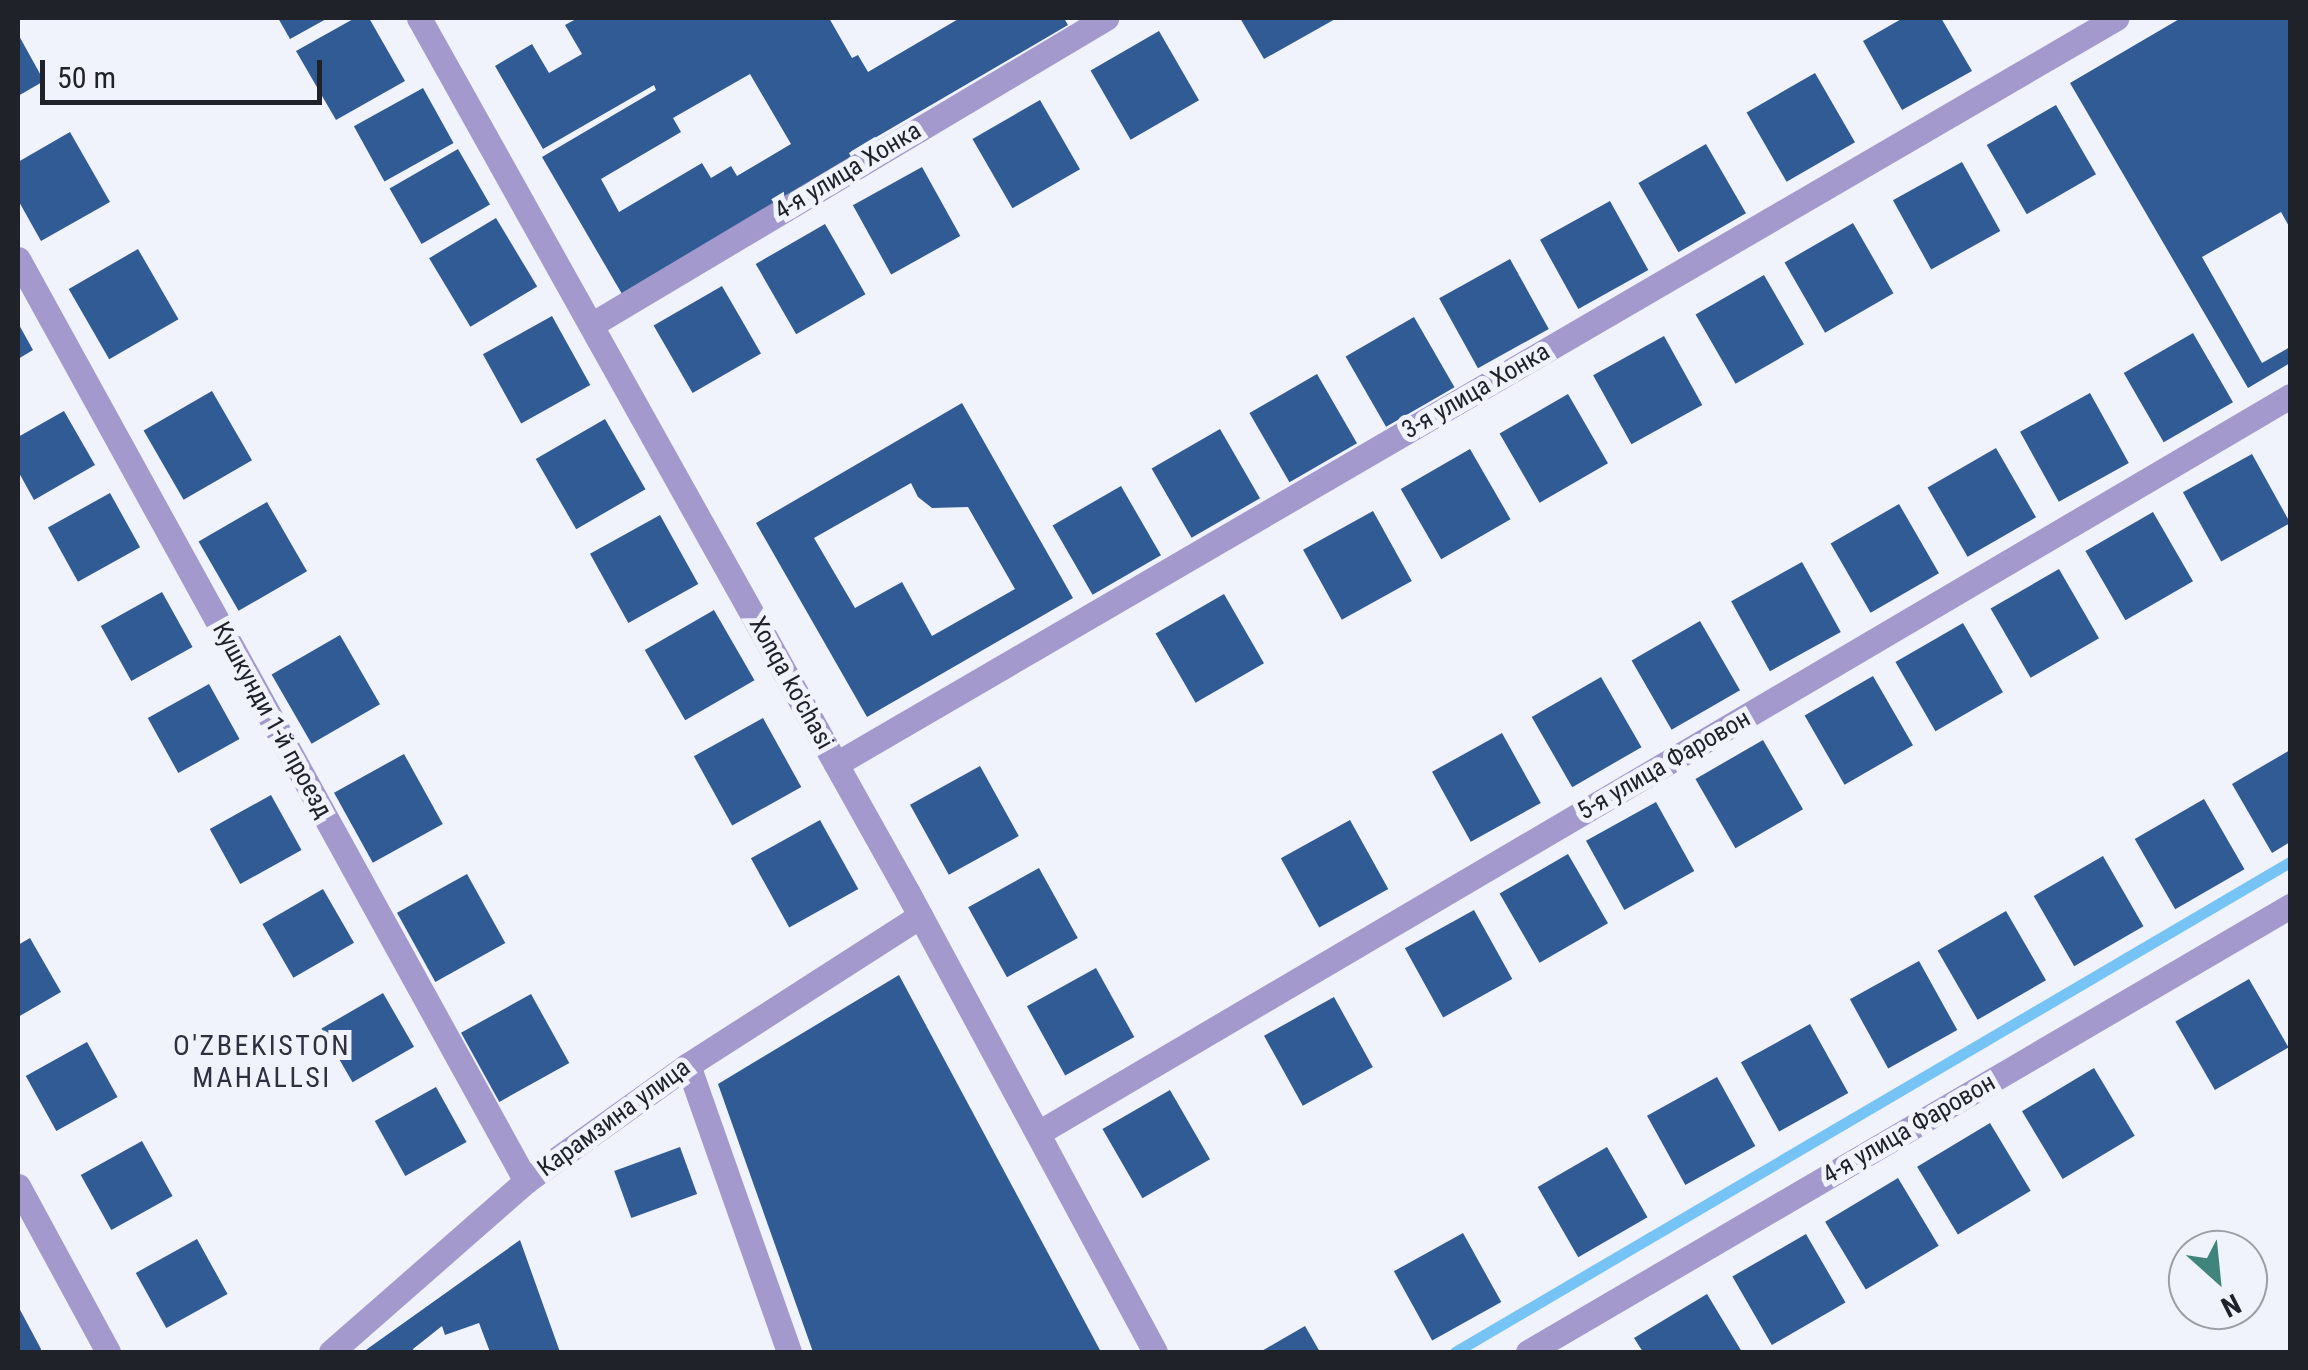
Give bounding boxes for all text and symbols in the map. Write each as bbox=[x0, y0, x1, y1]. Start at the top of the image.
scale bar bbox=[45, 40, 328, 102]
text: 50 m bbox=[57, 60, 116, 95]
street label: 4-я улица Хонка bbox=[769, 116, 927, 226]
street label: 3-я улица Хонка bbox=[1397, 337, 1555, 445]
street label: Xonqa ko'chasi bbox=[742, 611, 840, 755]
street label: Кушкунди 1-й проезд bbox=[206, 617, 338, 823]
street label: 5-я улица Фаровон bbox=[1572, 703, 1756, 827]
district label: O'ZBEKISTON MAHALLSI bbox=[173, 1029, 351, 1095]
street label: Карамзина улица bbox=[532, 1053, 696, 1183]
street label: 4-я улица Фаровон bbox=[1817, 1067, 2001, 1191]
north arrow bbox=[2168, 1230, 2268, 1330]
text: N bbox=[2216, 1287, 2246, 1324]

